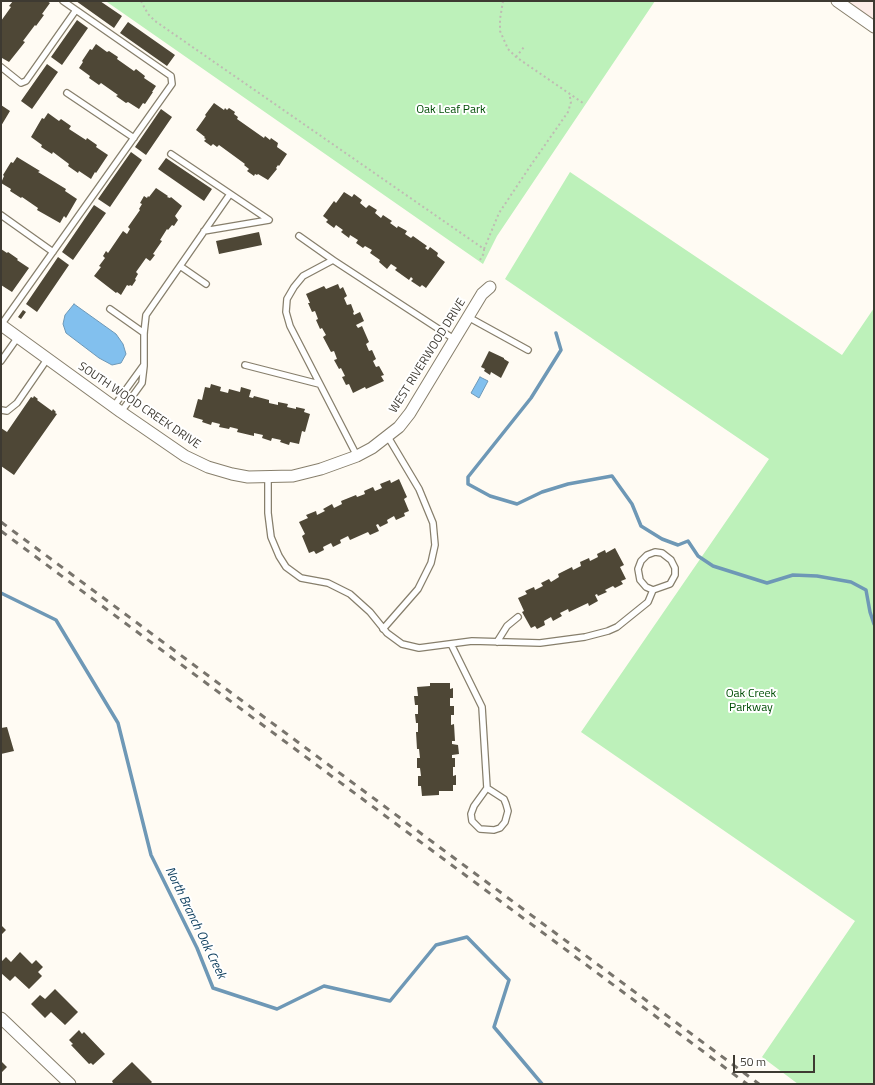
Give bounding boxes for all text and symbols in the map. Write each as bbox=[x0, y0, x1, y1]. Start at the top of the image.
park label: Oak Leaf Park bbox=[416, 103, 486, 117]
street label: WEST RIVERWOOD DRIVE bbox=[387, 296, 469, 416]
street label: SOUTH WOOD CREEK DRIVE bbox=[75, 360, 203, 452]
park label: Oak Creek Parkway bbox=[726, 687, 776, 715]
water label: North Branch Oak Creek bbox=[161, 864, 229, 982]
scale bar bbox=[735, 1047, 817, 1073]
text: 50 m bbox=[740, 1052, 766, 1071]

